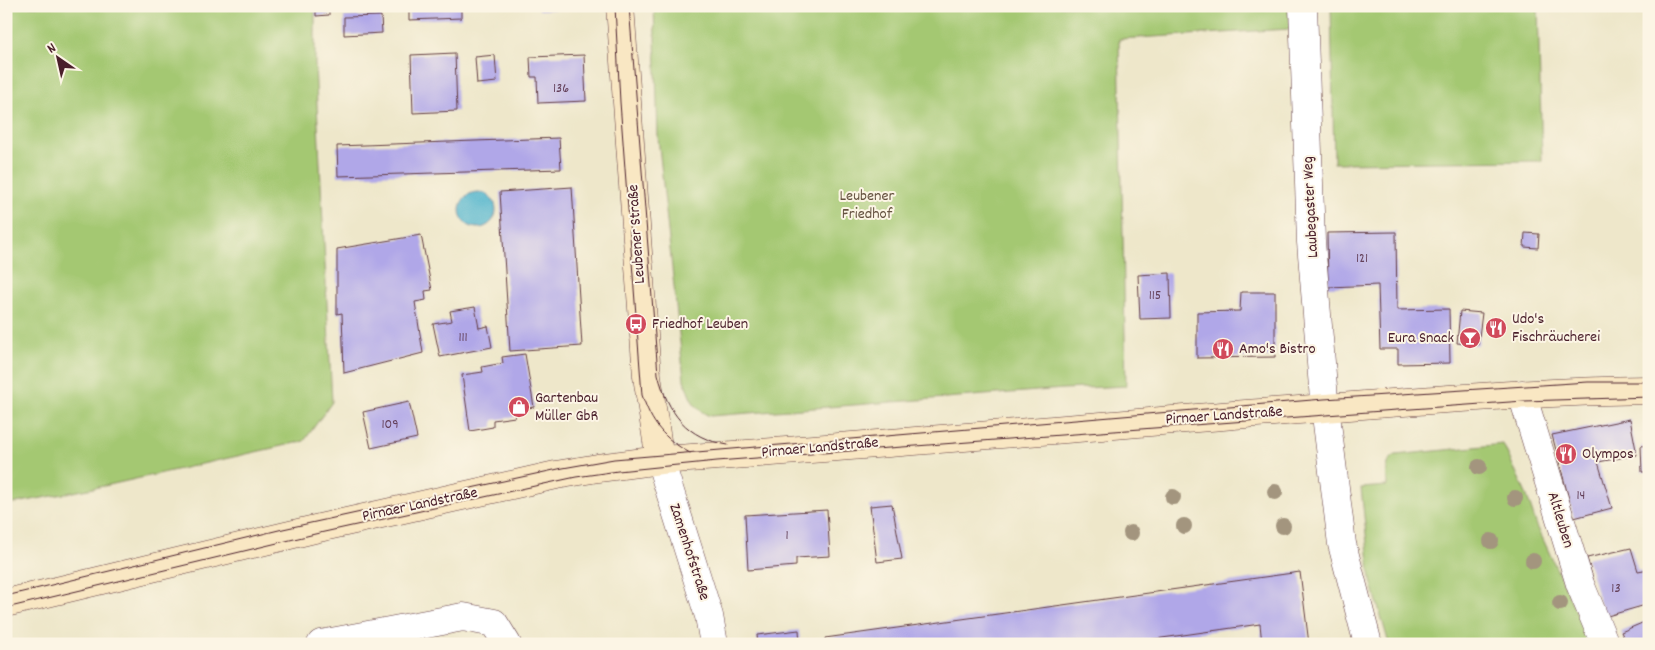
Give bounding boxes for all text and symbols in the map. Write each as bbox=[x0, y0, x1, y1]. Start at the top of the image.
north arrow bbox=[32, 32, 82, 82]
text: N bbox=[43, 39, 60, 59]
house number: 136 bbox=[553, 79, 569, 99]
street label: Laubegaster Weg bbox=[1297, 155, 1325, 259]
street label: Leubener Straße bbox=[622, 184, 652, 284]
park label: Leubener Friedhof bbox=[840, 185, 894, 226]
house number: 121 bbox=[1356, 249, 1368, 269]
house number: 115 bbox=[1149, 286, 1161, 306]
place label: Udo's Fischräucherei bbox=[1512, 308, 1600, 349]
bus stop icon: Friedhof Leuben bbox=[624, 312, 648, 336]
place label: Friedhof Leuben bbox=[652, 313, 748, 336]
restaurant icon: Udo's Fischräucherei bbox=[1484, 316, 1508, 340]
bar icon: Eura Snack bbox=[1458, 326, 1482, 350]
place label: Eura Snack bbox=[1388, 327, 1454, 350]
house number: 111 bbox=[458, 328, 468, 348]
restaurant icon: Amo's Bistro bbox=[1211, 337, 1235, 361]
place label: Amo's Bistro bbox=[1239, 338, 1316, 361]
place label: Gartenbau Müller GbR bbox=[535, 387, 599, 428]
shop icon: Gartenbau Müller GbR bbox=[507, 395, 531, 419]
street label: Pirnaer Landstraße bbox=[1165, 400, 1283, 432]
house number: 109 bbox=[381, 415, 399, 435]
street label: Pirnaer Landstraße bbox=[761, 431, 879, 465]
restaurant icon: Olympos bbox=[1554, 442, 1578, 466]
place label: Olympos bbox=[1582, 443, 1634, 466]
street label: Pirnaer Landstraße bbox=[360, 482, 480, 528]
house number: 14 bbox=[1577, 486, 1585, 506]
street label: Altleuben bbox=[1541, 489, 1579, 551]
street label: Zamenhofstraße bbox=[662, 501, 716, 603]
house number: 1 bbox=[785, 526, 789, 546]
house number: 13 bbox=[1611, 579, 1621, 599]

